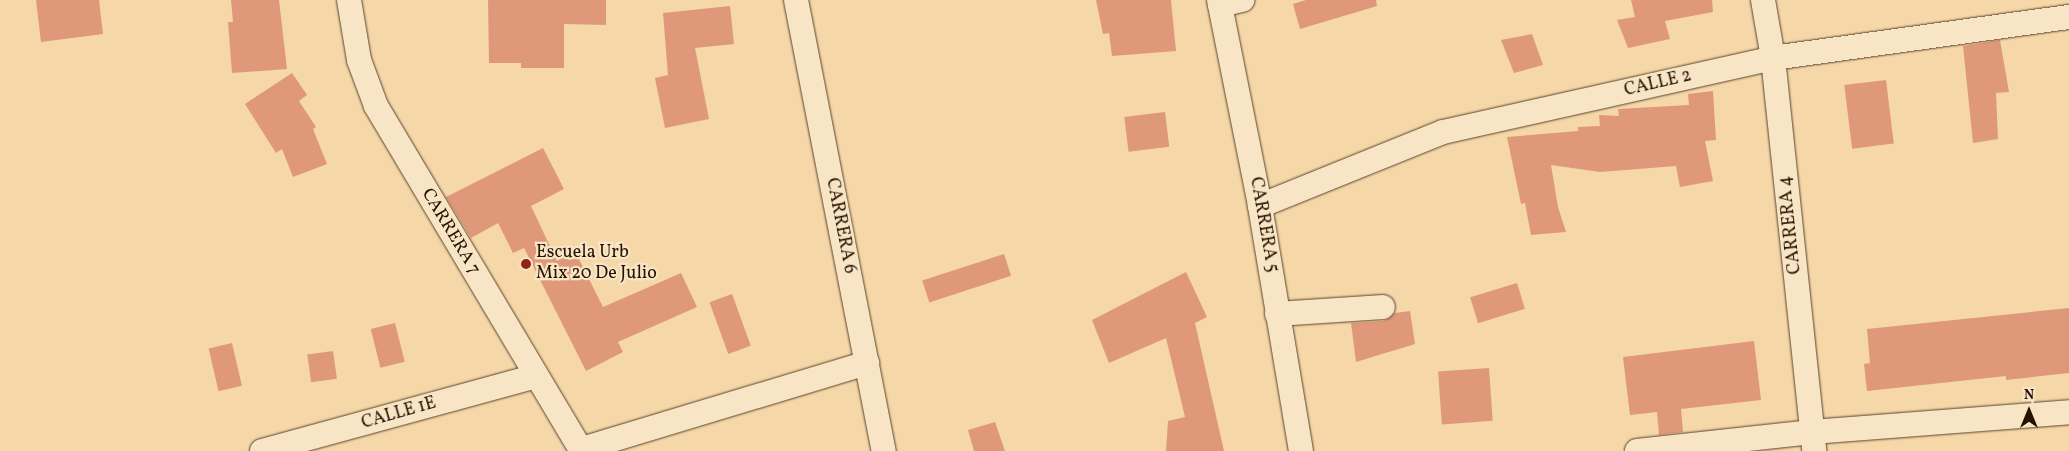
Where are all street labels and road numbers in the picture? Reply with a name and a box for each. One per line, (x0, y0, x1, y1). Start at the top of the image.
street label: CALLE 2 (1622, 66, 1694, 102)
street label: CARRERA 5 (1244, 175, 1282, 275)
street label: CARRERA 4 (1775, 175, 1807, 275)
street label: CARRERA 6 (820, 176, 860, 276)
street label: CARRERA 7 (416, 185, 484, 279)
street label: CALLE 1E (359, 393, 439, 435)

